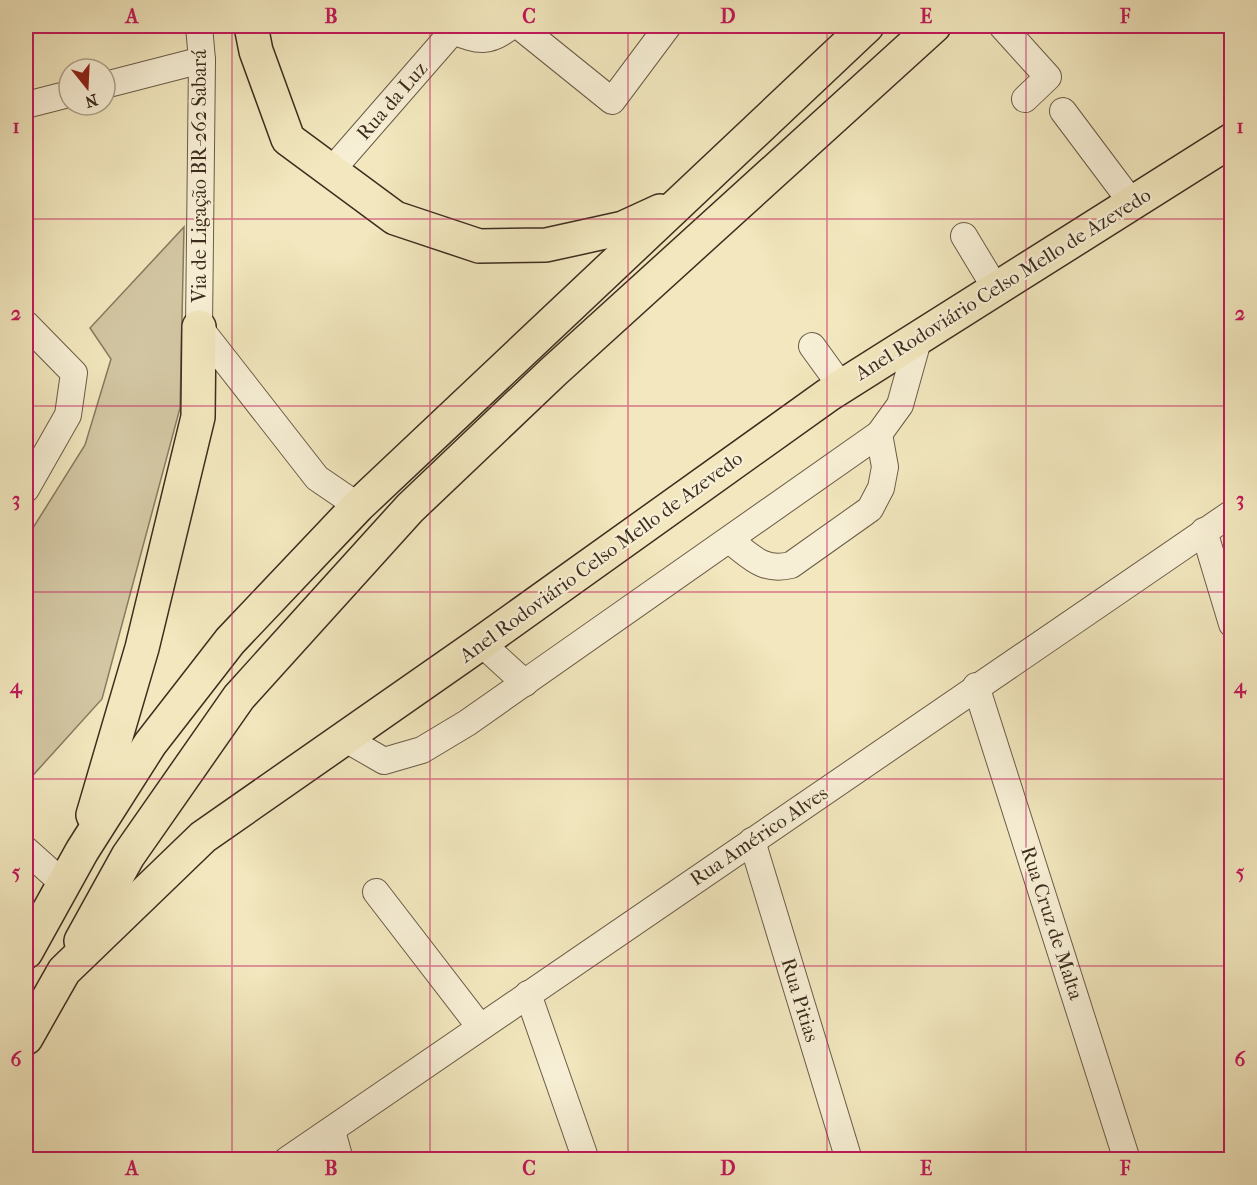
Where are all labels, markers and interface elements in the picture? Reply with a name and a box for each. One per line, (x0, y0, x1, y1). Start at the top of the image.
text: A (124, 5, 140, 28)
text: B (324, 5, 338, 28)
text: C (522, 5, 536, 28)
text: D (720, 5, 736, 28)
text: E (920, 5, 932, 28)
text: F (1119, 5, 1131, 28)
street label: Via de Ligação BR-262 Sabará (188, 49, 211, 304)
north arrow (57, 57, 117, 117)
street label: Rua da Luz (352, 57, 432, 145)
text: N (82, 90, 100, 112)
text: 1 (12, 115, 20, 138)
text: 1 (1236, 115, 1244, 138)
street label: Anel Rodoviário Celso Mello de Azevedo (850, 183, 1155, 385)
text: 2 (11, 302, 21, 325)
text: 2 (1235, 302, 1245, 325)
street label: Anel Rodoviário Celso Mello de Azevedo (454, 447, 747, 668)
text: 3 (12, 488, 20, 511)
text: 3 (1236, 488, 1244, 511)
text: 4 (9, 675, 23, 699)
text: 4 (1233, 675, 1247, 699)
street label: Rua Américo Alves (686, 781, 832, 891)
street label: Rua Cruz de Malta (1016, 843, 1088, 1003)
text: 5 (12, 861, 21, 884)
text: 5 (1236, 861, 1245, 884)
street label: Rua Pitias (776, 955, 824, 1045)
text: 6 (11, 1048, 23, 1071)
text: 6 (1235, 1048, 1247, 1071)
text: A (124, 1157, 140, 1180)
text: B (324, 1157, 338, 1180)
text: C (522, 1157, 536, 1180)
text: D (720, 1157, 736, 1180)
text: E (920, 1157, 932, 1180)
text: F (1119, 1157, 1131, 1180)

